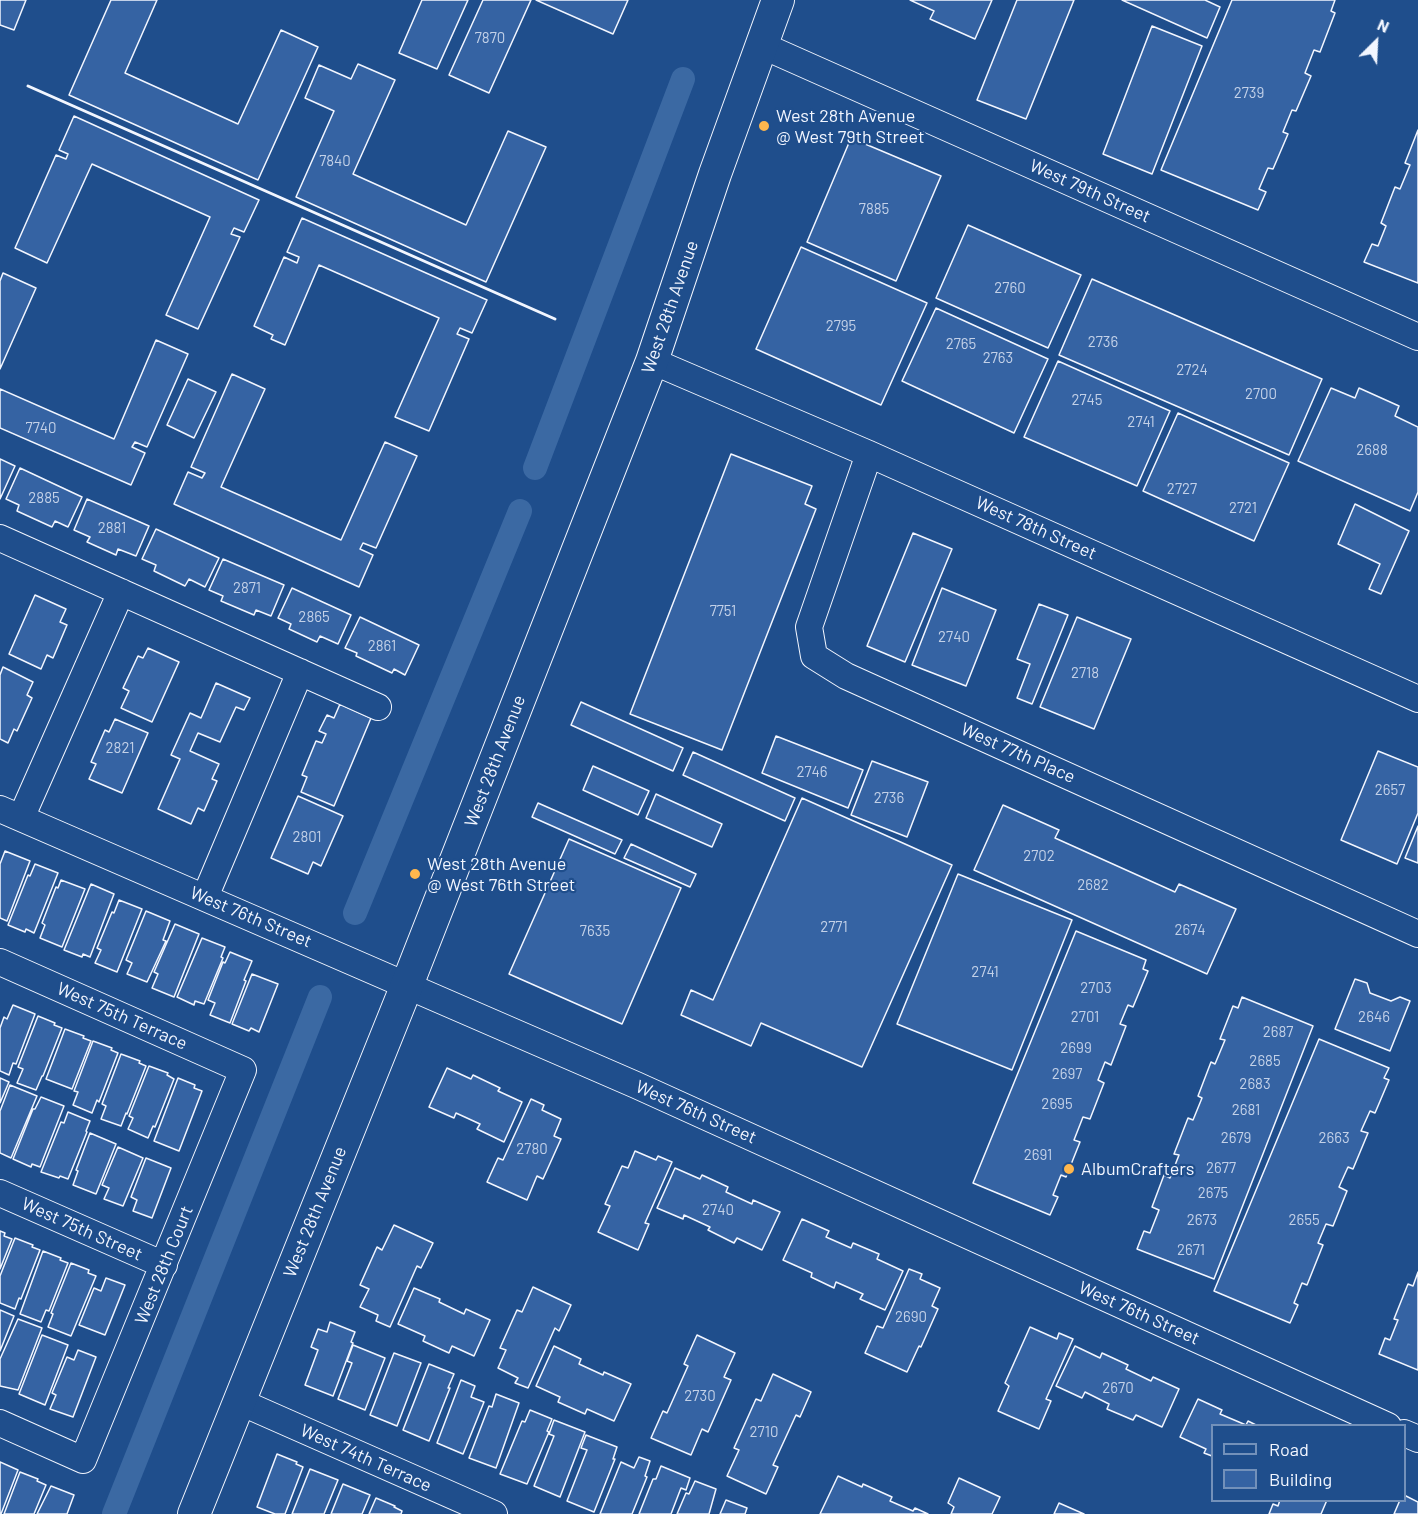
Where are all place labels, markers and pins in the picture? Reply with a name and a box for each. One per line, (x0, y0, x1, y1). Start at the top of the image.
place label: West 28th Avenue @ West 79th Street (776, 105, 925, 148)
marker: West 28th Avenue @ West 79th Street (757, 119, 771, 133)
place label: West 28th Avenue @ West 76th Street (427, 853, 575, 896)
marker: West 28th Avenue @ West 76th Street (408, 867, 422, 881)
place label: AlbumCrafters (1081, 1158, 1194, 1180)
marker: AlbumCrafters (1062, 1162, 1076, 1176)

